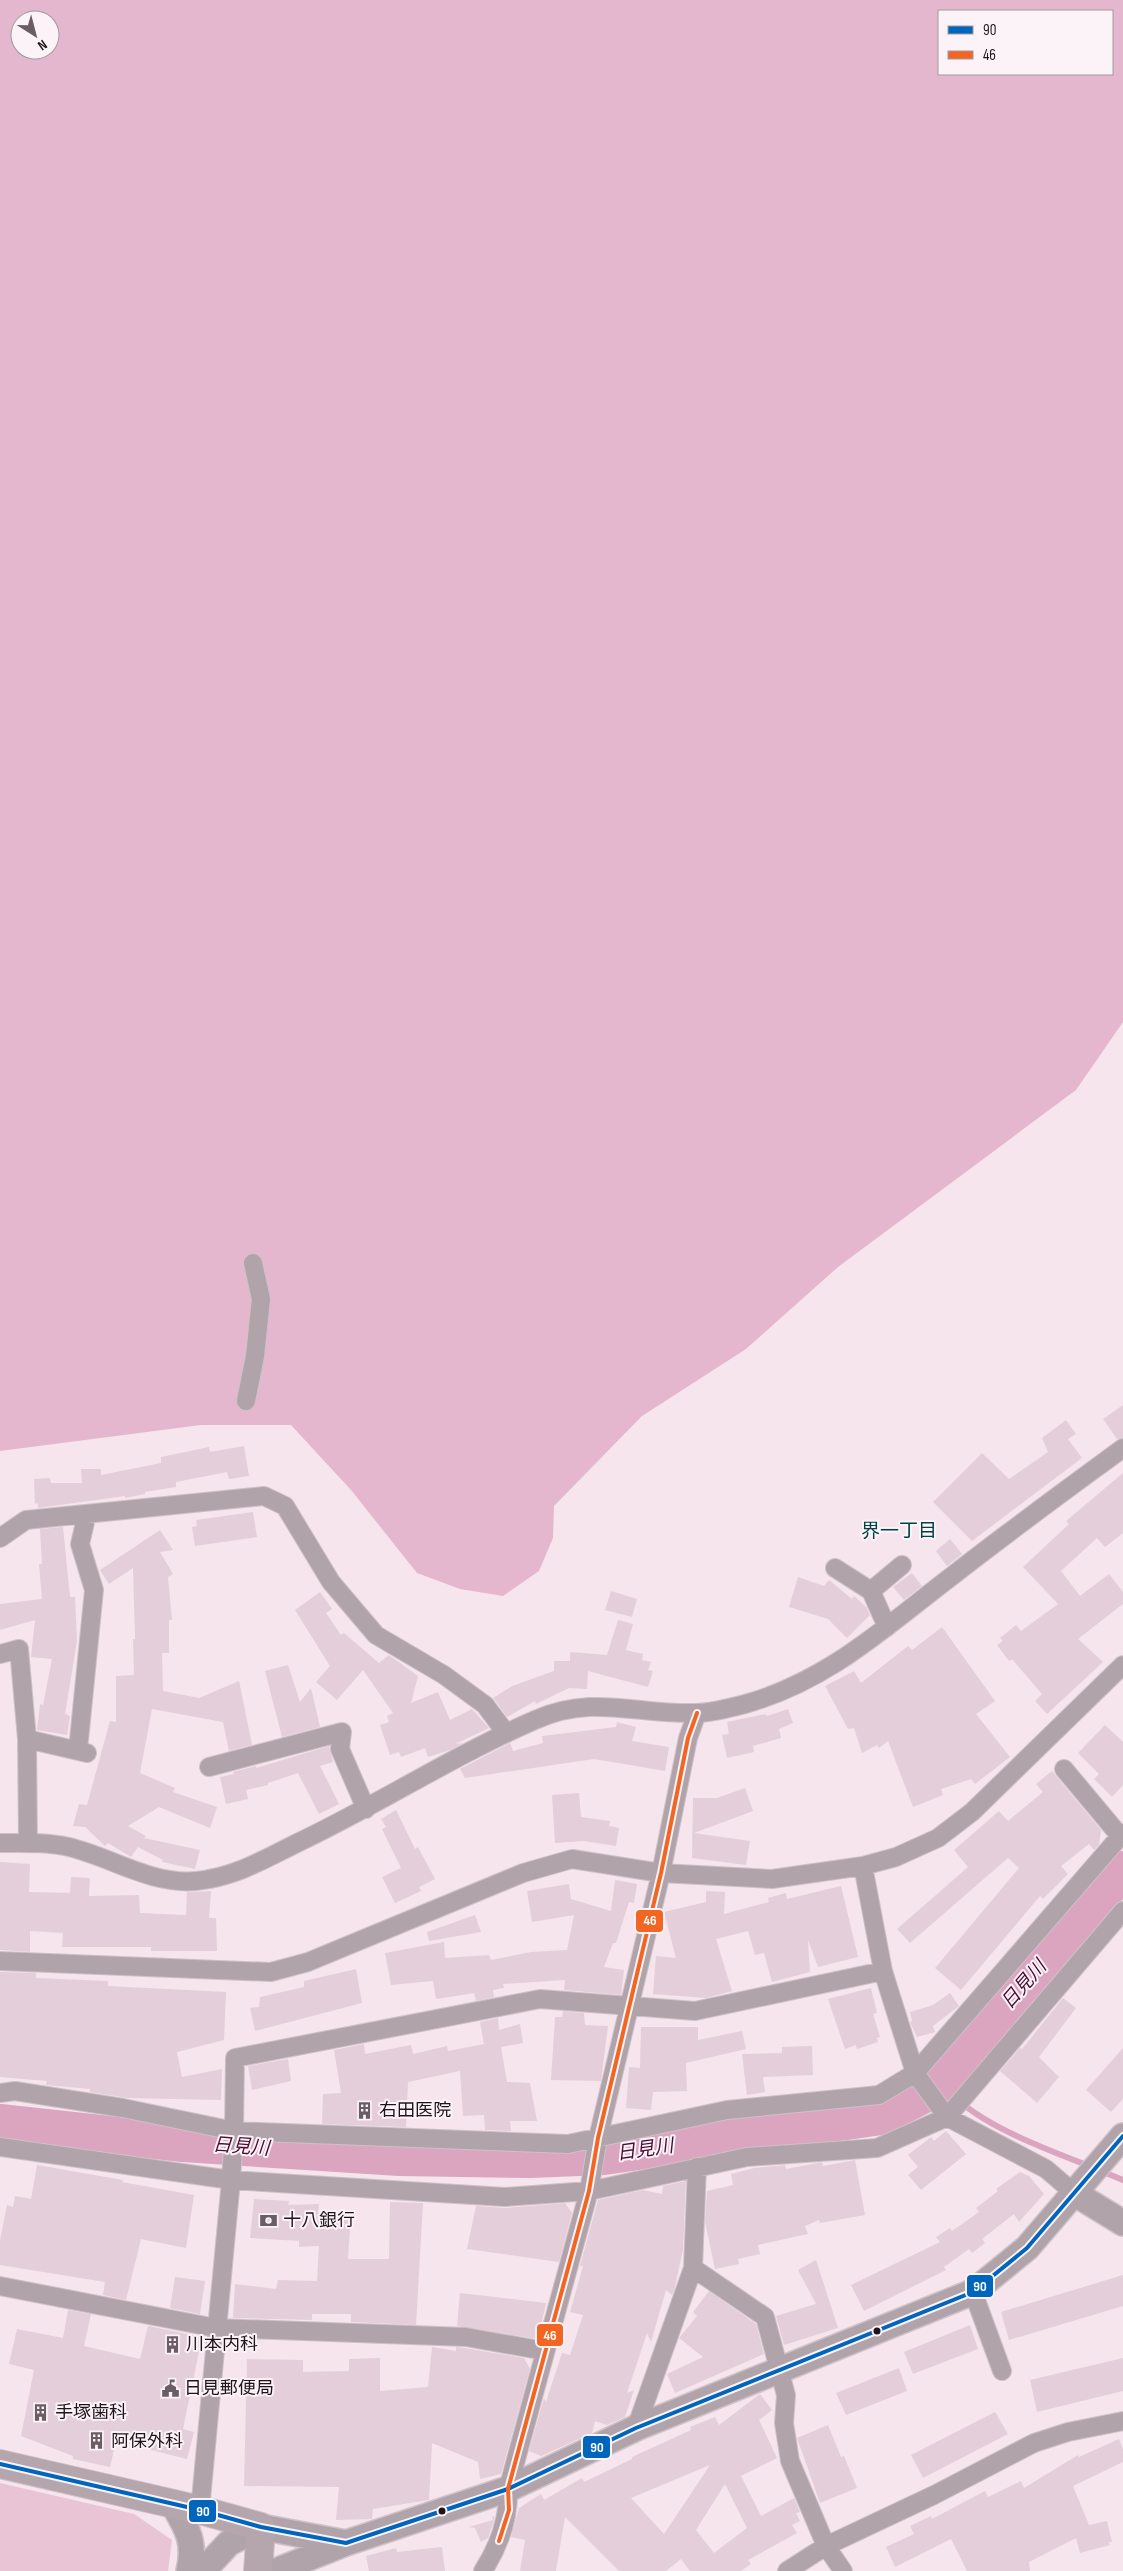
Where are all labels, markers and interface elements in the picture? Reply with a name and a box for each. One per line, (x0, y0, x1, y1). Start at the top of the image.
north arrow (10, 10, 60, 60)
legend (938, 10, 1113, 75)
text: 90 (983, 21, 996, 40)
text: N (34, 36, 50, 54)
text: 46 (983, 46, 996, 65)
district label: 界一丁目 (861, 1520, 937, 1543)
line badge: 46 (635, 1909, 664, 1933)
text: 46 (643, 1912, 657, 1929)
water label: 日見川 (997, 1954, 1053, 2014)
building icon: 右田医院 (355, 2100, 375, 2120)
place label: 右田医院 (379, 2100, 451, 2121)
water label: 日見川 (212, 2134, 272, 2161)
water label: 日見川 (615, 2134, 677, 2165)
bank icon: 十八銀行 (259, 2210, 279, 2230)
place label: 十八銀行 (283, 2210, 355, 2231)
line badge: 90 (966, 2274, 994, 2298)
text: 90 (973, 2278, 987, 2295)
line badge: 46 (536, 2323, 564, 2347)
unlabelled marker (872, 2326, 882, 2336)
text: 46 (543, 2327, 557, 2344)
building icon: 川本内科 (162, 2334, 182, 2354)
place label: 川本内科 (186, 2334, 258, 2355)
public building icon: 日見郵便局 (160, 2378, 180, 2398)
place label: 日見郵便局 (184, 2378, 274, 2399)
building icon: 手塚歯科 (31, 2402, 51, 2422)
place label: 手塚歯科 (55, 2402, 127, 2423)
building icon: 阿保外科 (87, 2431, 107, 2451)
place label: 阿保外科 (111, 2431, 183, 2452)
line badge: 90 (582, 2435, 611, 2459)
text: 90 (590, 2439, 604, 2456)
line badge: 90 (188, 2499, 217, 2523)
text: 90 (196, 2503, 210, 2520)
unlabelled marker (437, 2506, 447, 2516)

